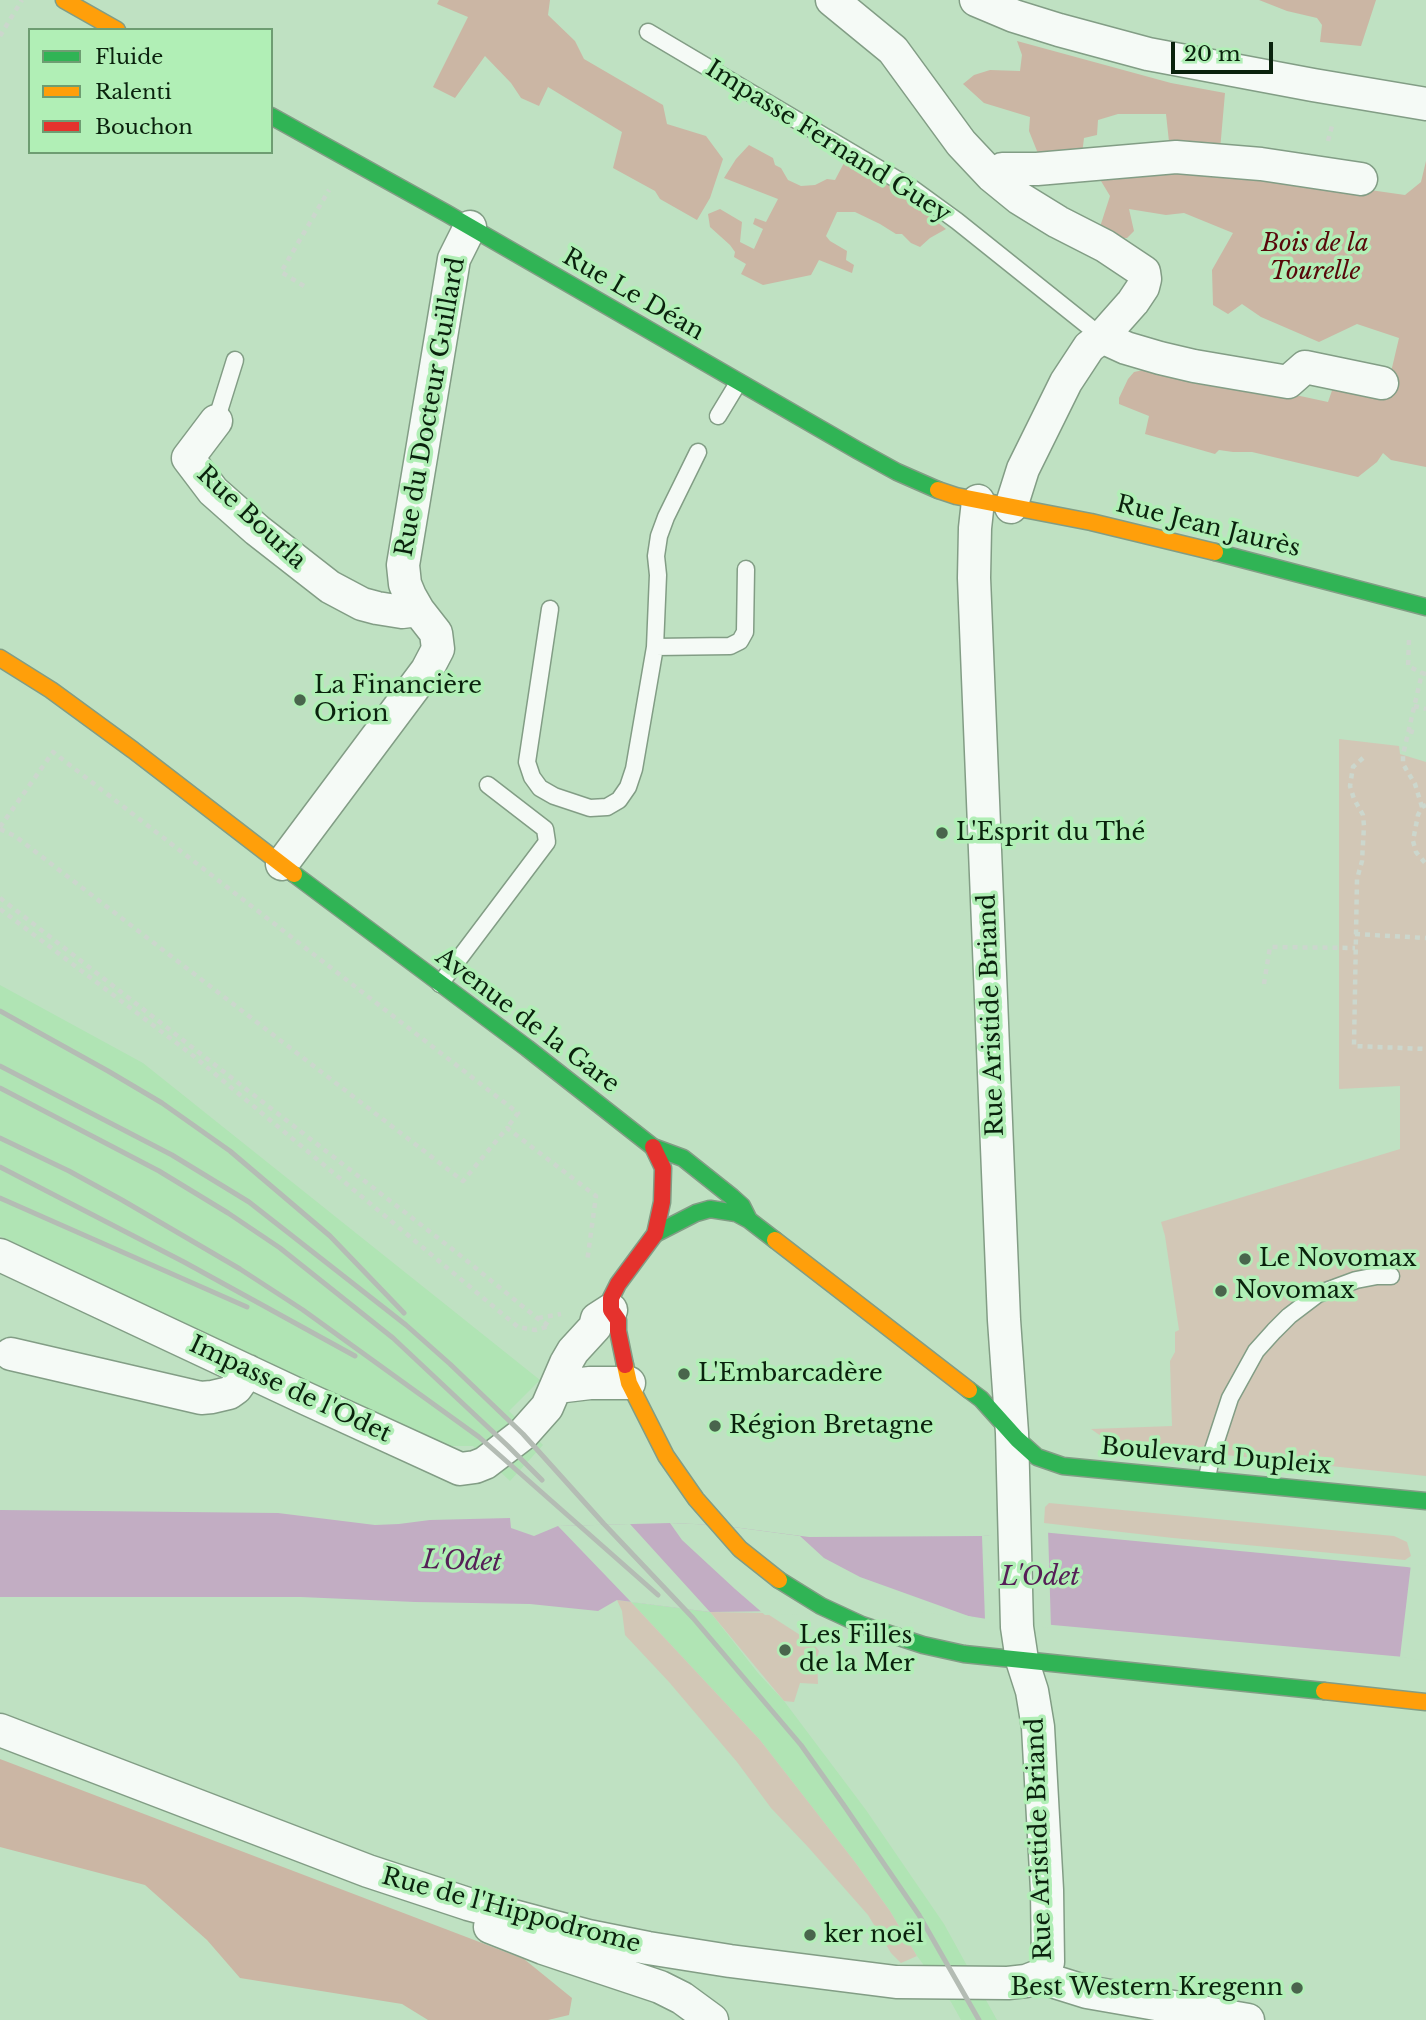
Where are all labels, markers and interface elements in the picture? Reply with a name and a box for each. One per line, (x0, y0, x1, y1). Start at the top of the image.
legend (28, 28, 273, 154)
scale bar (1174, 28, 1276, 72)
text: 20 m (1184, 41, 1241, 67)
text: Fluide (95, 44, 163, 70)
street label: Impasse Fernand Guey (700, 55, 956, 229)
text: Ralenti (95, 79, 172, 105)
text: Bouchon (95, 114, 193, 140)
park label: Bois de la Tourelle (1261, 230, 1369, 286)
street label: Rue Le Déan (557, 243, 709, 347)
street label: Rue du Docteur Guillard (390, 255, 472, 559)
street label: Rue Bourla (191, 460, 311, 576)
street label: Rue Jean Jaurès (1113, 490, 1303, 564)
place label: La Financière Orion (314, 672, 482, 728)
marker: La Financière Orion (292, 692, 308, 708)
place label: L'Esprit du Thé (956, 819, 1145, 847)
marker: L'Esprit du Thé (934, 825, 950, 841)
street label: Rue Aristide Briand (973, 893, 1011, 1137)
street label: Avenue de la Gare (430, 943, 624, 1099)
place label: Le Novomax (1259, 1245, 1417, 1273)
marker: Le Novomax (1237, 1251, 1253, 1267)
place label: Novomax (1235, 1277, 1355, 1305)
marker: Novomax (1213, 1283, 1229, 1299)
street label: Impasse de l'Odet (185, 1331, 395, 1449)
place label: L'Embarcadère (698, 1360, 883, 1388)
marker: L'Embarcadère (676, 1366, 692, 1382)
place label: Région Bretagne (729, 1412, 934, 1440)
marker: Région Bretagne (707, 1418, 723, 1434)
street label: Boulevard Dupleix (1100, 1433, 1332, 1481)
water label: L'Odet (422, 1545, 502, 1579)
water label: L'Odet (1000, 1562, 1080, 1594)
place label: Les Filles de la Mer (799, 1622, 915, 1678)
marker: Les Filles de la Mer (777, 1642, 793, 1658)
street label: Rue Aristide Briand (1021, 1717, 1059, 1961)
street label: Rue de l'Hippodrome (378, 1863, 644, 1959)
place label: ker noël (824, 1921, 924, 1949)
marker: ker noël (802, 1927, 818, 1943)
place label: Best Western Kregenn (1011, 1974, 1283, 2002)
marker: Best Western Kregenn (1289, 1980, 1305, 1996)

